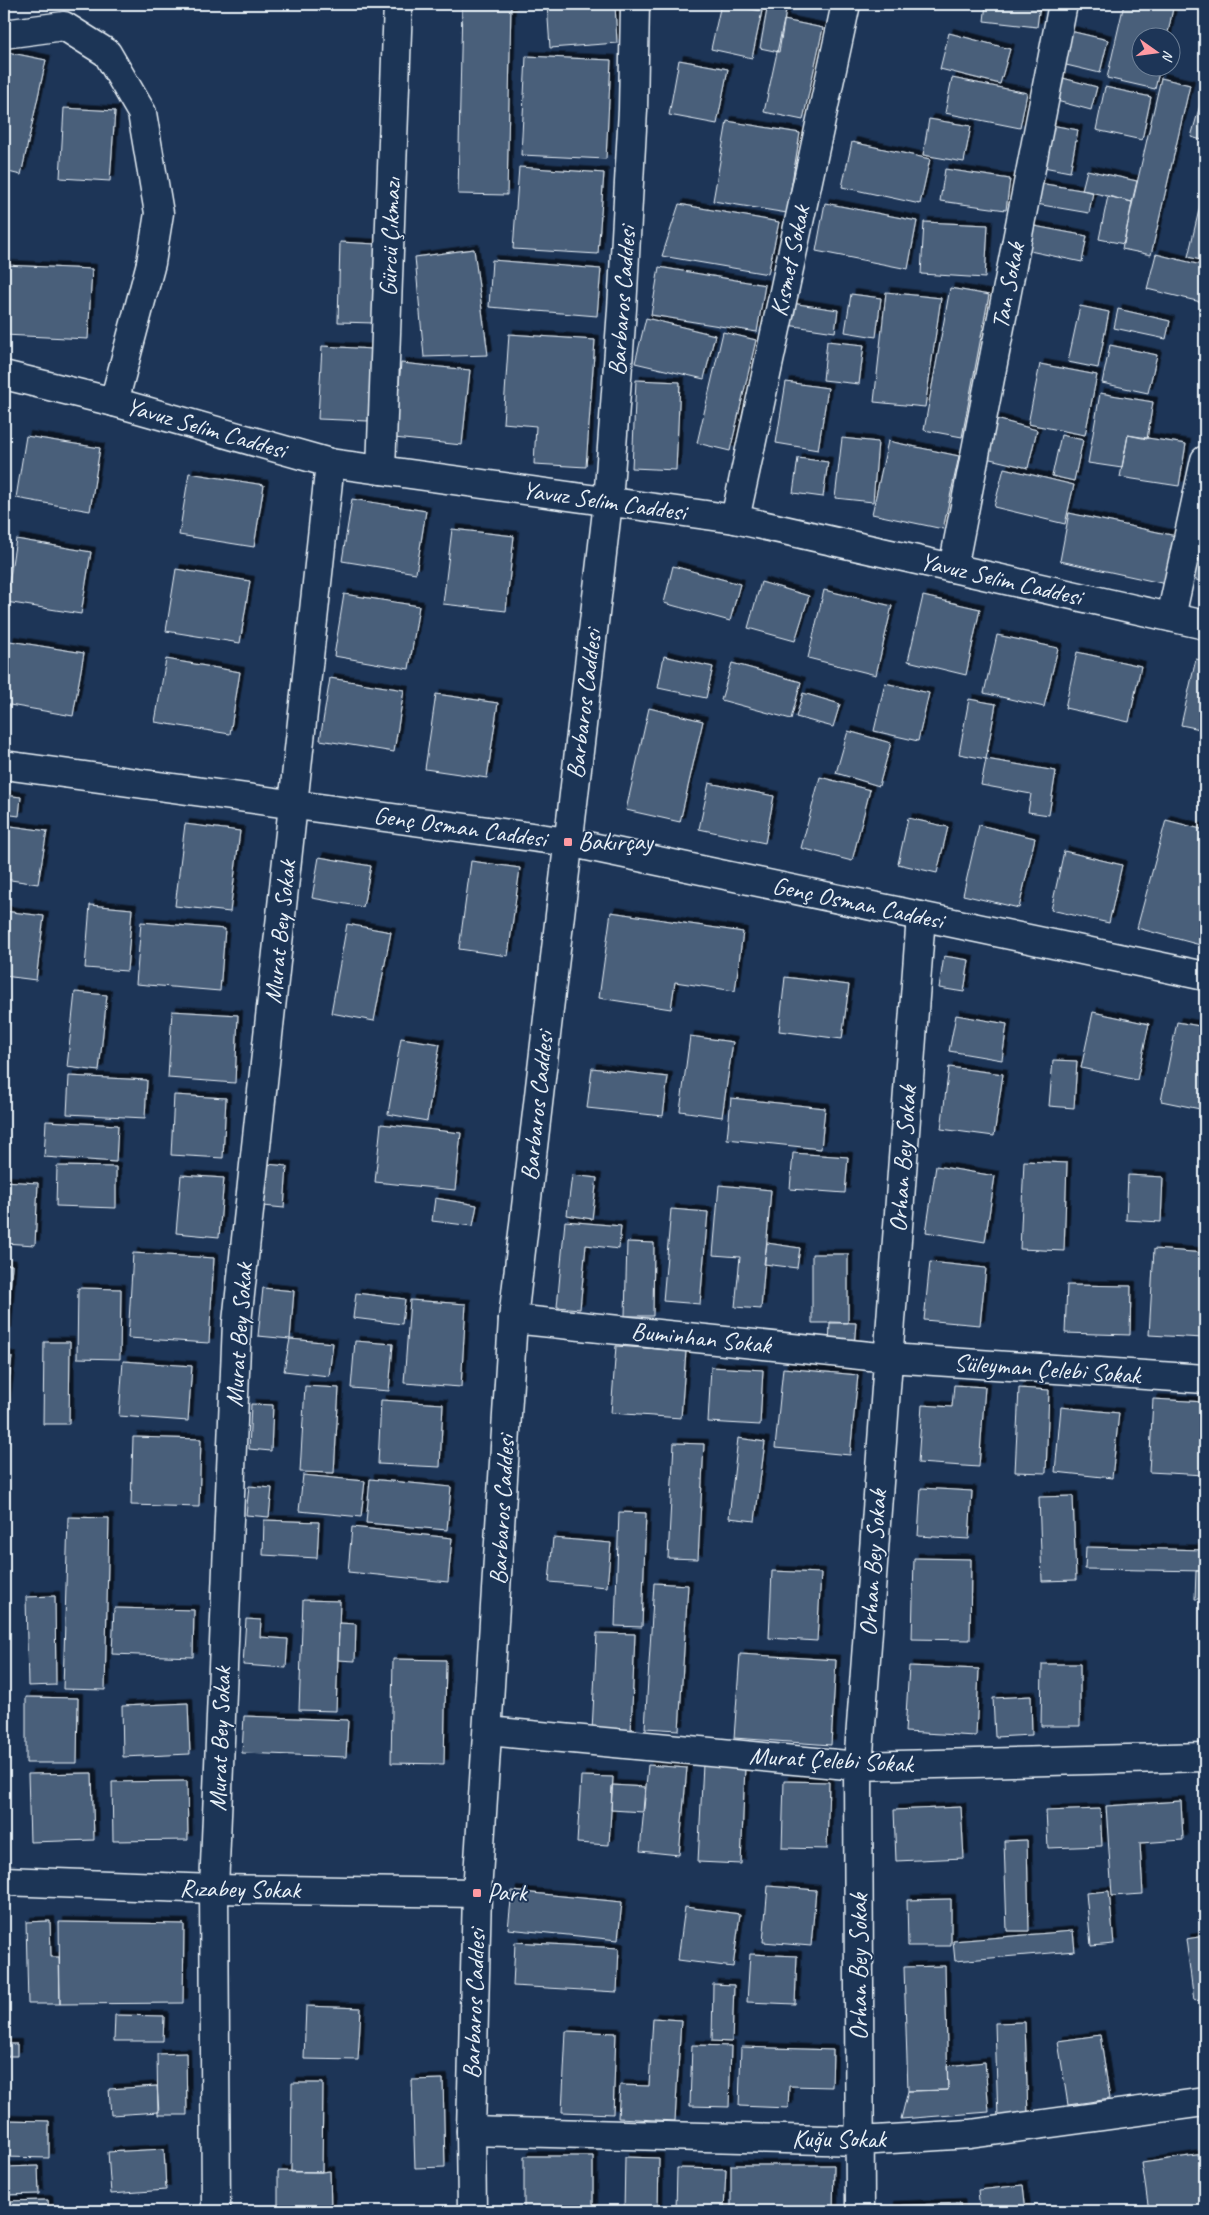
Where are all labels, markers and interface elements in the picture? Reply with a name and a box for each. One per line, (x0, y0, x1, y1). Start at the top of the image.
north arrow (1132, 28, 1182, 78)
text: N (1158, 49, 1177, 64)
street label: Gürcü Çıkmazı (372, 176, 408, 297)
street label: Kısmet Sokak (763, 201, 818, 320)
street label: Barbaros Caddesi (601, 222, 643, 377)
street label: Tan Sokak (984, 238, 1032, 332)
street label: Yavuz Selim Caddesi (122, 390, 293, 467)
street label: Yavuz Selim Caddesi (520, 474, 691, 529)
street label: Yavuz Selim Caddesi (917, 545, 1088, 614)
street label: Barbaros Caddesi (559, 624, 609, 780)
street label: Genç Osman Caddesi (372, 799, 552, 855)
place label: Bakırçay (578, 826, 655, 858)
marker: Bakırçay (562, 836, 574, 848)
street label: Murat Bey Sokak (257, 857, 304, 1005)
street label: Genç Osman Caddesi (770, 869, 950, 937)
street label: Barbaros Caddesi (513, 1026, 561, 1182)
street label: Orhan Bey Sokak (882, 1083, 924, 1233)
street label: Murat Bey Sokak (218, 1260, 260, 1408)
street label: Buminhan Sokak (630, 1315, 774, 1361)
street label: Süleyman Çelebi Sokak (953, 1347, 1143, 1392)
street label: Barbaros Caddesi (482, 1431, 522, 1586)
street label: Orhan Bey Sokak (852, 1487, 894, 1637)
street label: Murat Bey Sokak (201, 1664, 239, 1812)
street label: Murat Çelebi Sokak (748, 1740, 915, 1780)
street label: Rızabey Sokak (179, 1872, 302, 1906)
place label: Park (487, 1877, 529, 1909)
marker: Park (471, 1887, 483, 1899)
street label: Orhan Bey Sokak (843, 1892, 875, 2040)
street label: Barbaros Caddesi (455, 1925, 493, 2079)
street label: Kuğu Sokak (792, 2123, 888, 2155)

